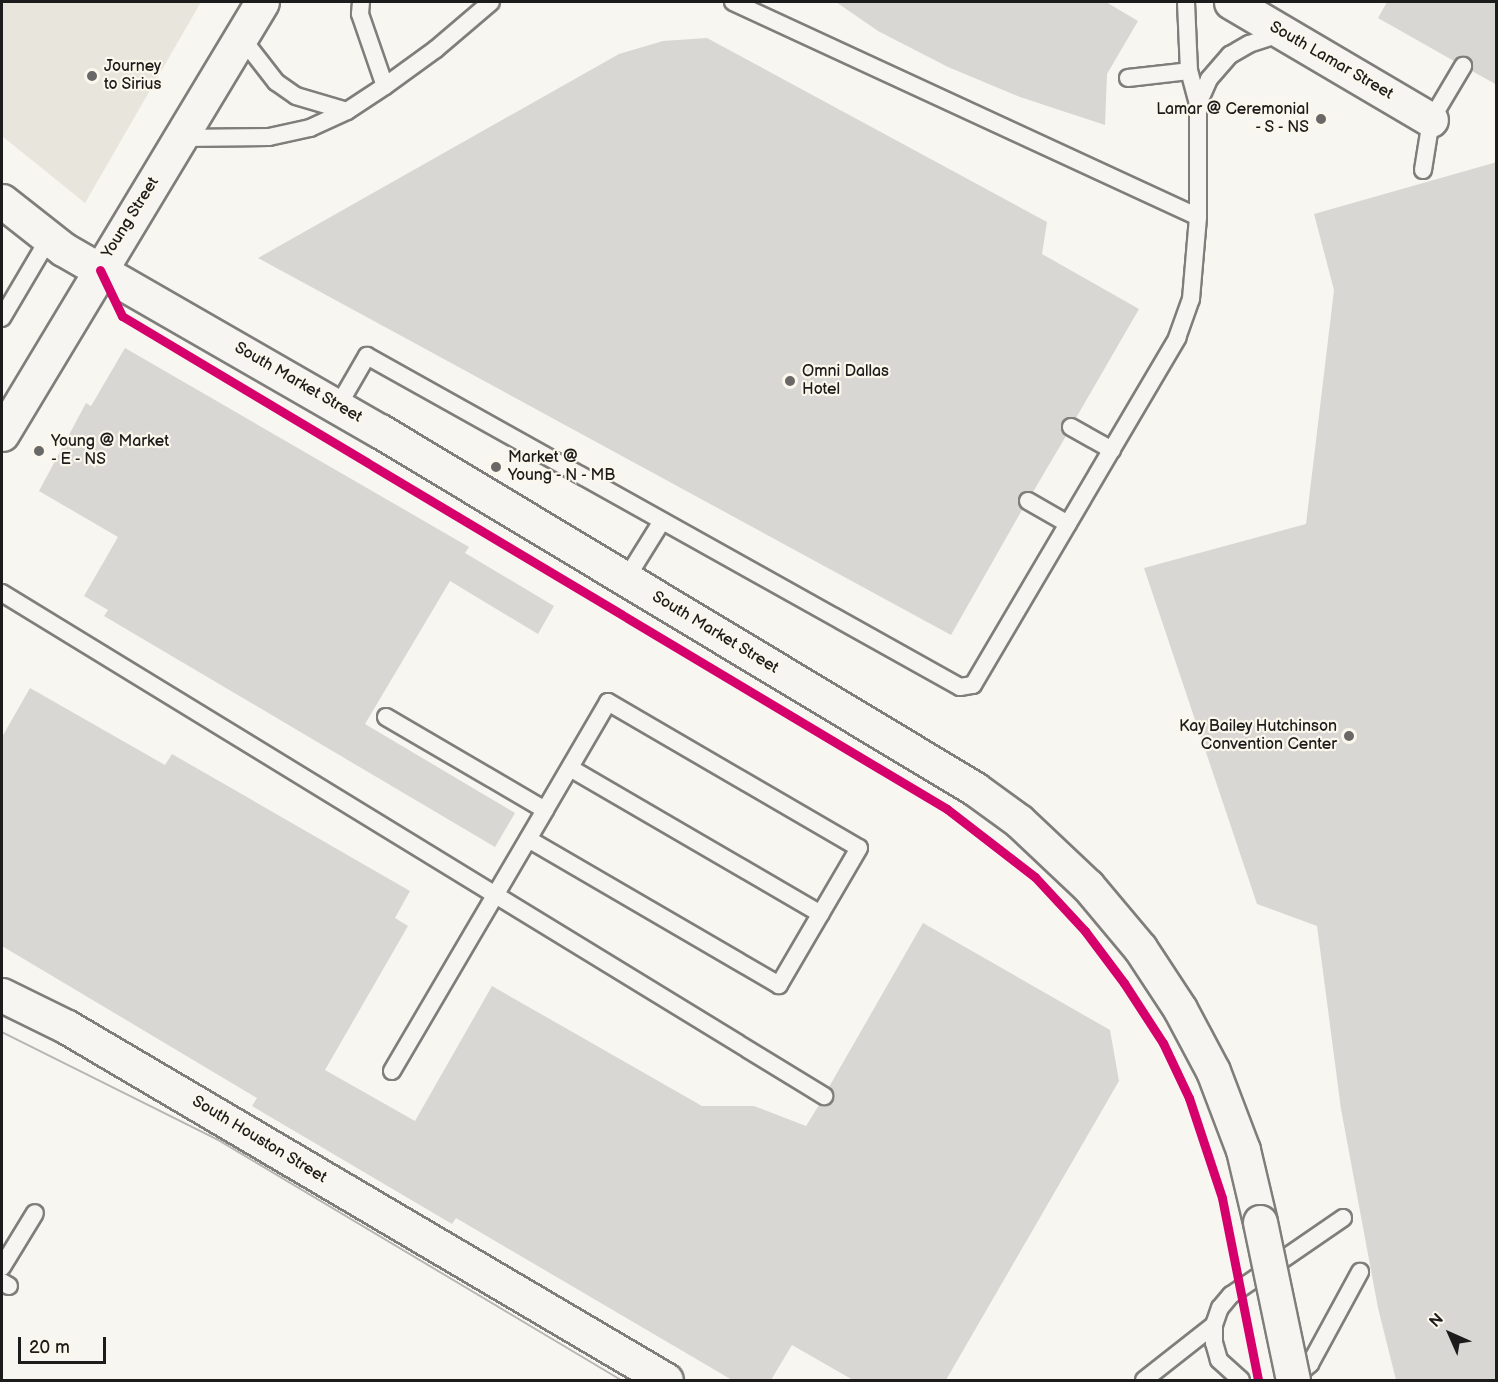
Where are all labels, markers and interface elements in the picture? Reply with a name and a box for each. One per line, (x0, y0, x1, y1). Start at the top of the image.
street label: South Lamar Street (1266, 18, 1396, 104)
place label: Journey to Sirius (104, 57, 162, 95)
marker: Journey to Sirius (85, 69, 99, 83)
place label: Lamar @ Ceremonial - S - NS (1156, 100, 1309, 138)
marker: Lamar @ Ceremonial - S - NS (1314, 112, 1328, 126)
street label: Young Street (98, 174, 164, 262)
street label: South Market Street (231, 339, 365, 427)
place label: Omni Dallas Hotel (802, 362, 889, 400)
marker: Omni Dallas Hotel (783, 374, 797, 388)
place label: Young @ Market - E - NS (51, 432, 169, 470)
marker: Young @ Market - E - NS (32, 444, 46, 458)
place label: Market @ Young - N - MB (508, 448, 618, 486)
marker: Market @ Young - N - MB (489, 460, 503, 474)
street label: South Market Street (648, 588, 782, 678)
place label: Kay Bailey Hutchinson Convention Center (1177, 717, 1337, 755)
marker: Kay Bailey Hutchinson Convention Center (1342, 729, 1356, 743)
street label: South Houston Street (188, 1092, 330, 1188)
north arrow (1420, 1304, 1480, 1364)
text: N (1426, 1310, 1448, 1332)
scale bar (21, 1325, 110, 1363)
text: 20 m (29, 1337, 70, 1358)

